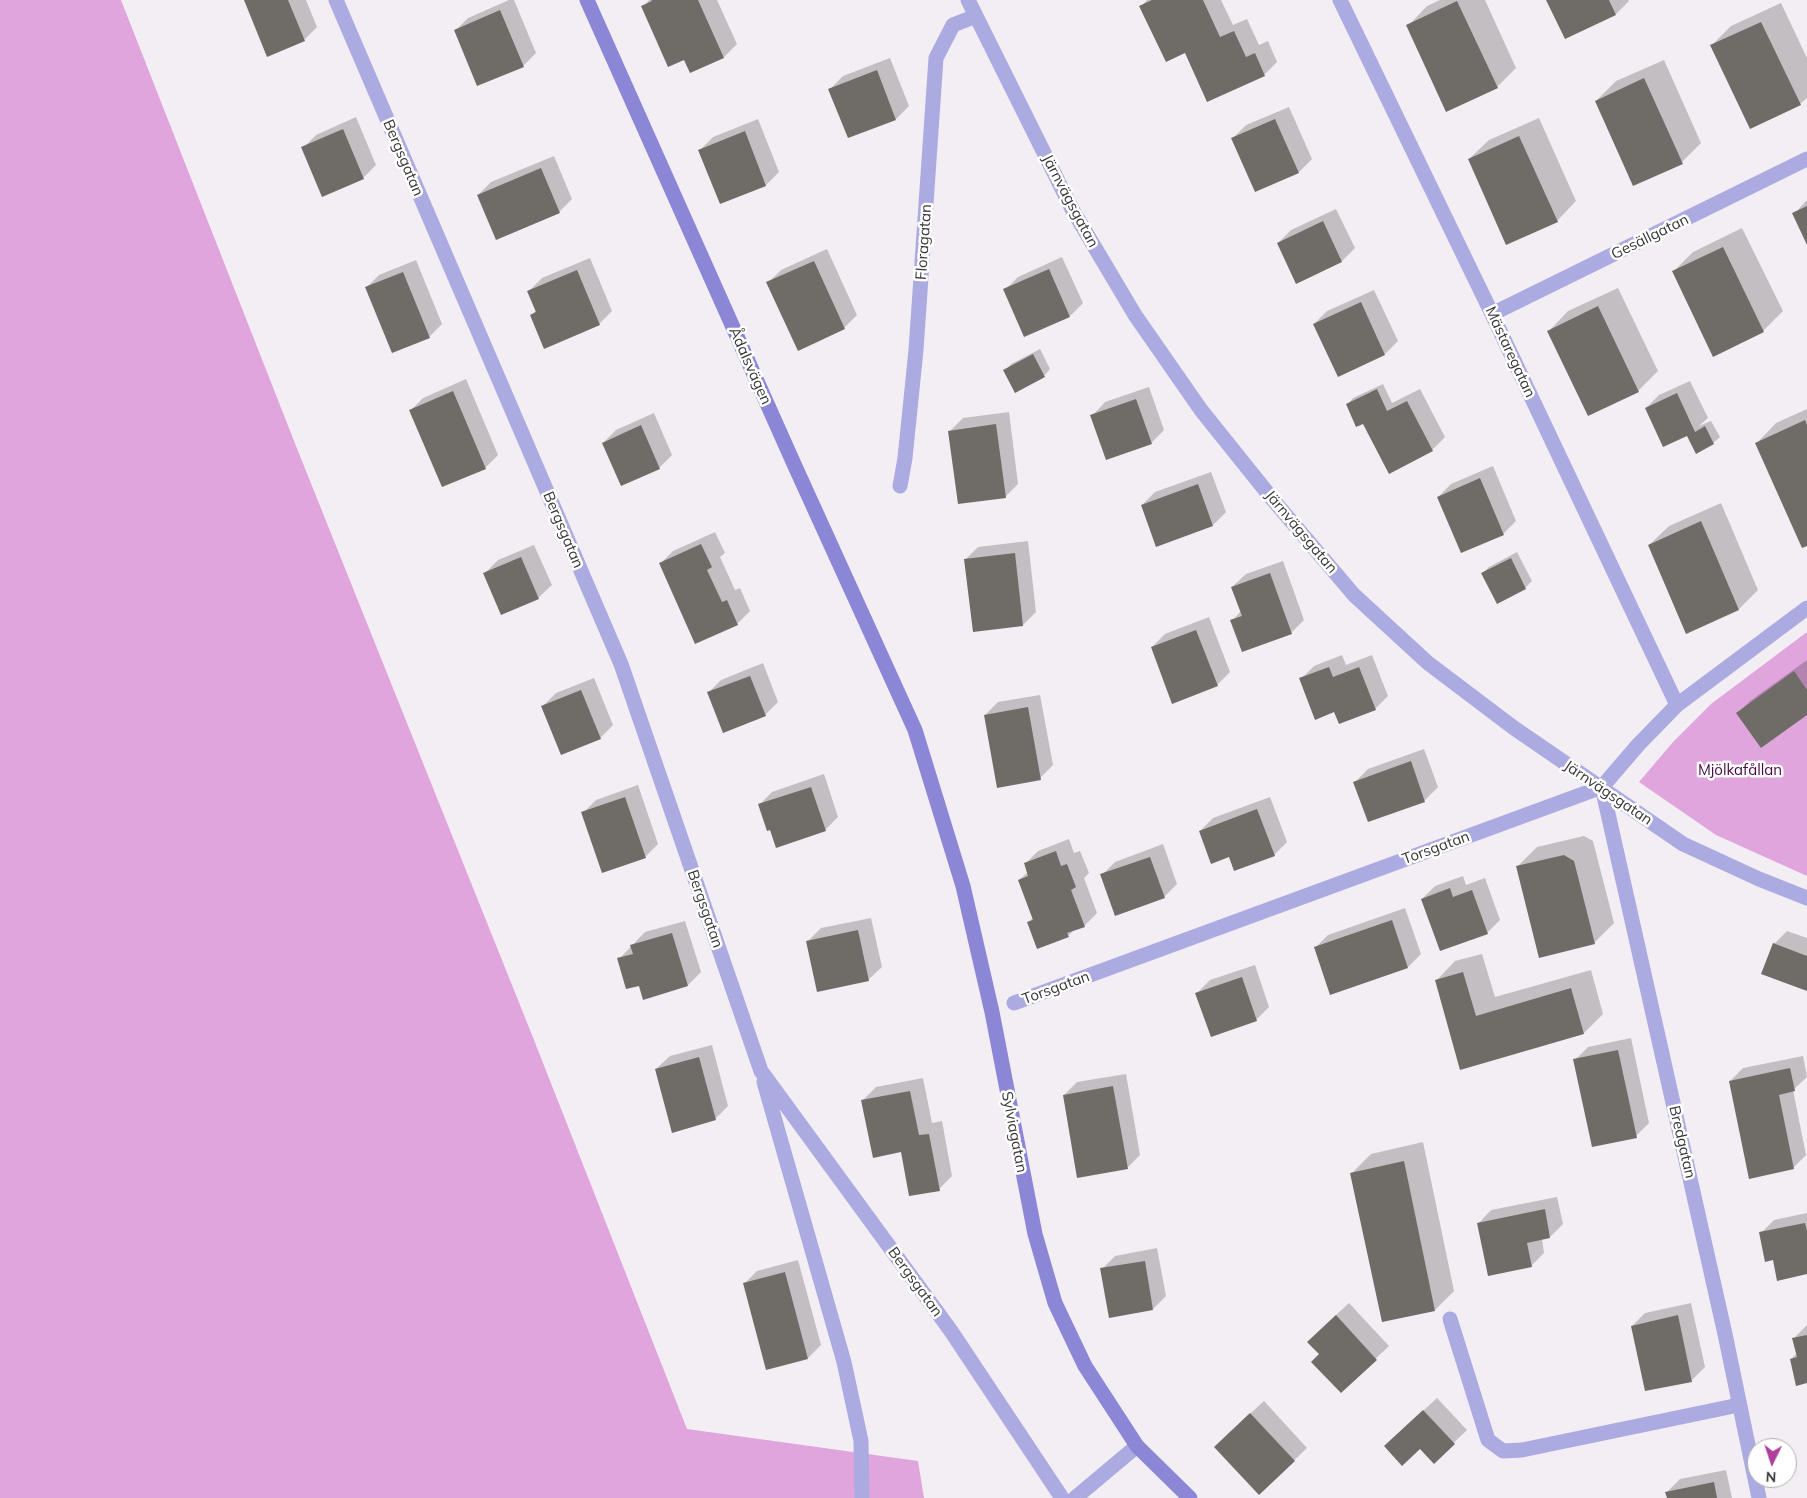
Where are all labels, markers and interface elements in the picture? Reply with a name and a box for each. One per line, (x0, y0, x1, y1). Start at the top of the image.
street label: Bergsgatan (379, 117, 427, 199)
street label: Järnvägsgatan (1038, 151, 1102, 251)
street label: Floragatan (912, 203, 936, 281)
street label: Gesällgatan (1608, 211, 1692, 263)
street label: Mästaregatan (1481, 304, 1539, 400)
street label: Ådalsvägen (725, 325, 775, 407)
street label: Järnvägsgatan (1261, 487, 1341, 577)
street label: Bergsgatan (539, 489, 587, 571)
street label: Järnvägsgatan (1560, 757, 1656, 829)
park label: Mjölkafållan (1698, 761, 1782, 779)
street label: Torsgatan (1400, 828, 1472, 868)
street label: Bergsgatan (683, 868, 727, 950)
street label: Torsgatan (1020, 968, 1092, 1008)
street label: Sylviagatan (997, 1090, 1031, 1174)
street label: Bredgatan (1665, 1104, 1699, 1180)
street label: Bergsgatan (884, 1244, 946, 1320)
north arrow (1747, 1438, 1797, 1488)
text: N (1765, 1468, 1777, 1486)

